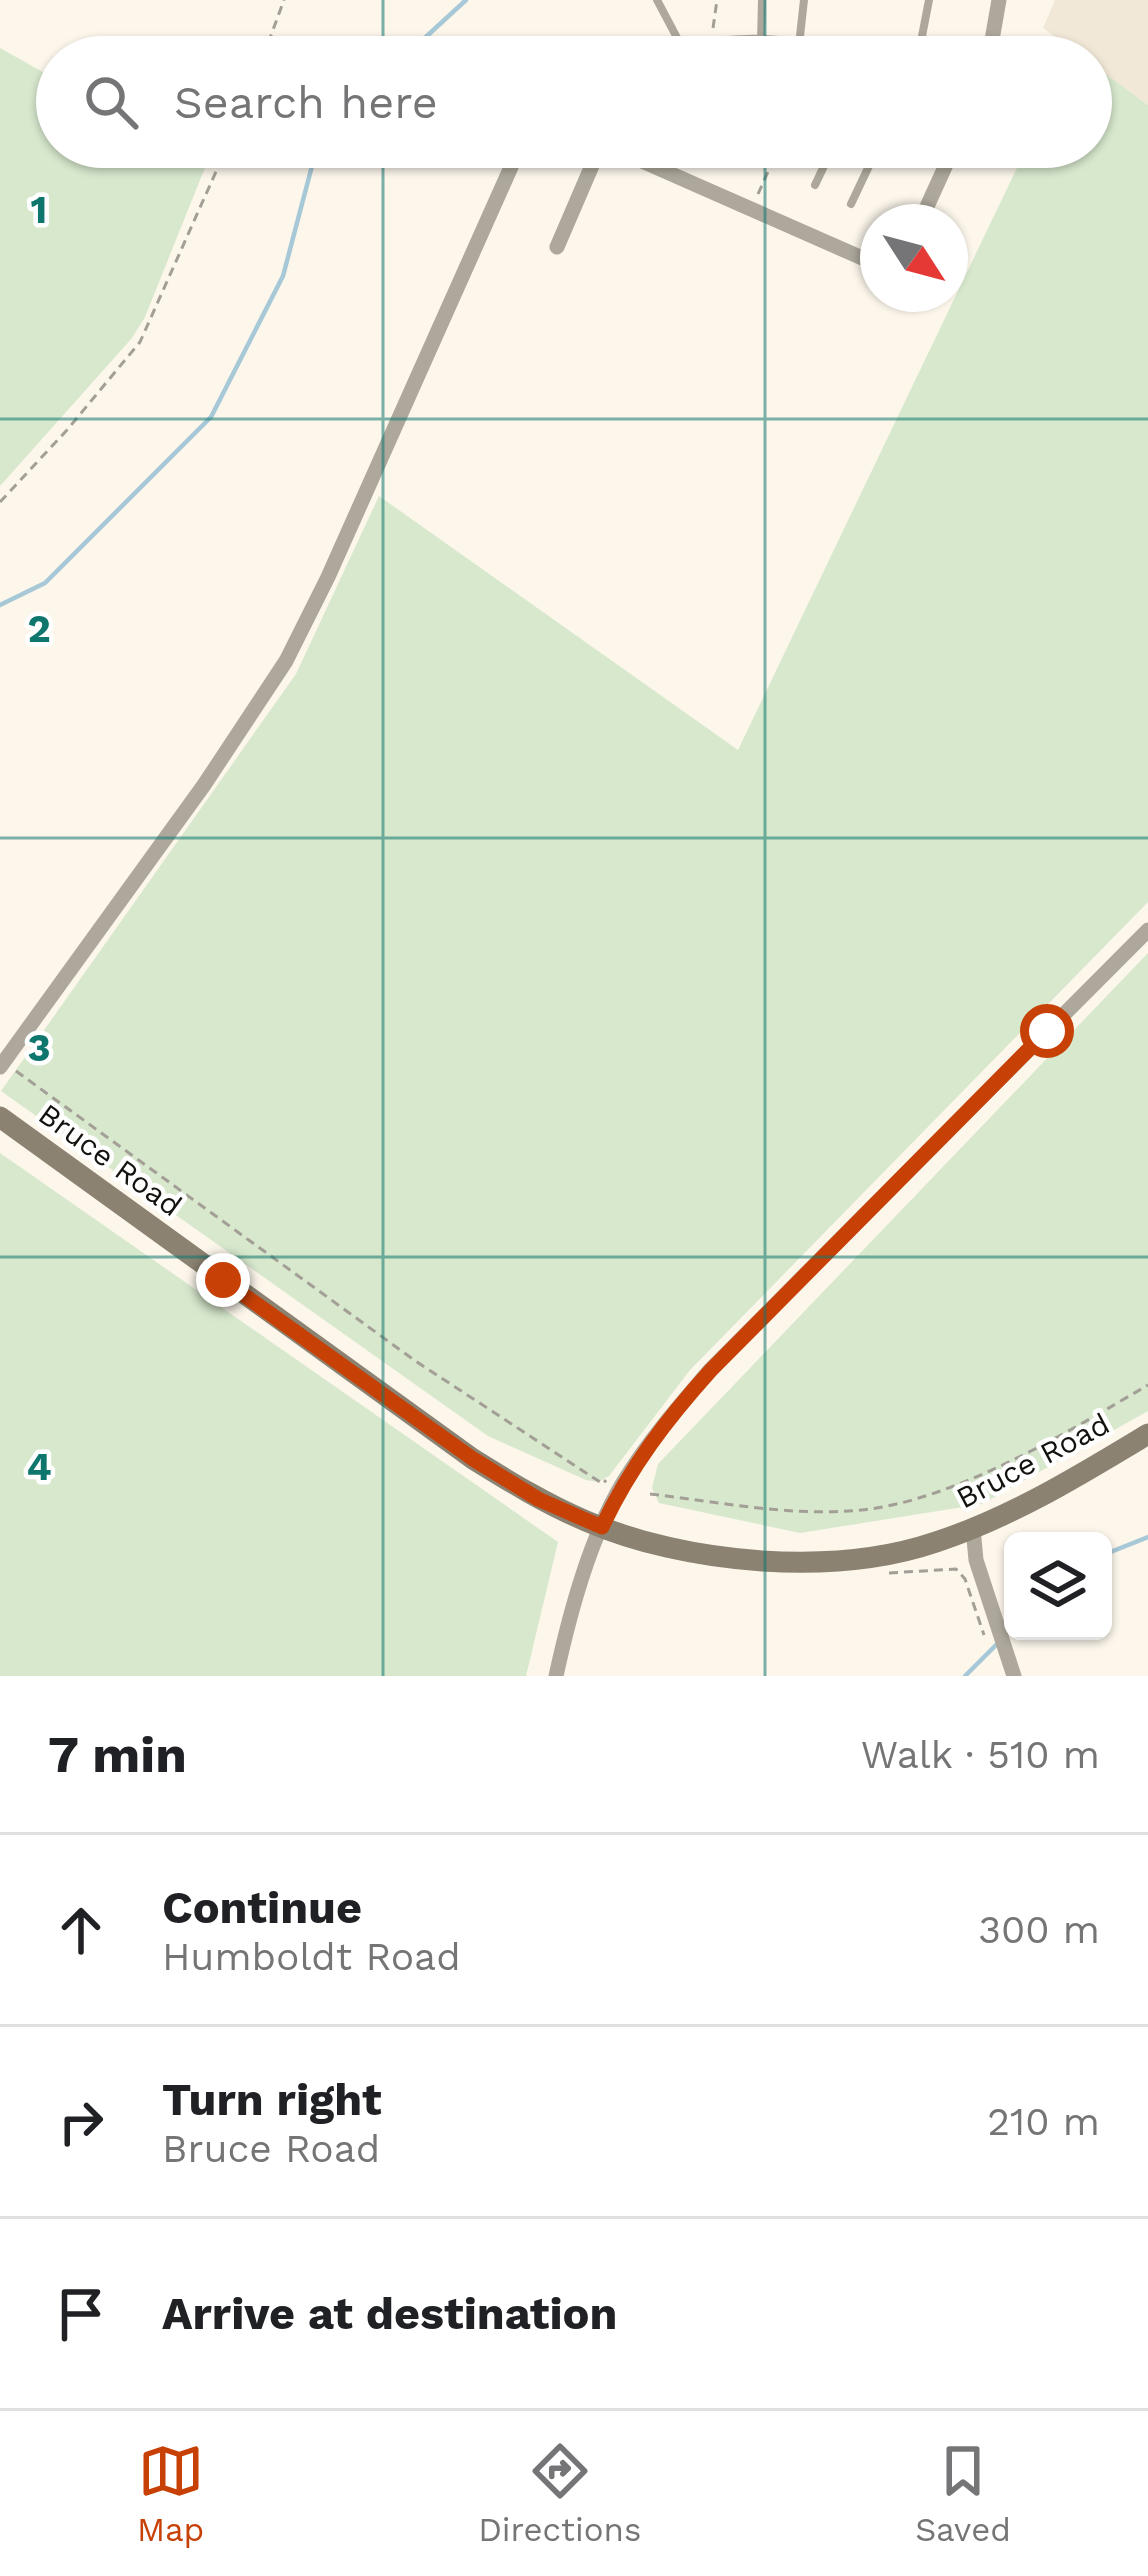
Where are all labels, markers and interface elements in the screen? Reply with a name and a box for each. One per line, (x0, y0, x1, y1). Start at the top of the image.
search box (36, 36, 1112, 168)
icon: search (78, 69, 144, 135)
text: Search here (174, 76, 438, 129)
text: 1 (31, 187, 47, 232)
north arrow (860, 204, 968, 312)
text: 2 (27, 606, 51, 651)
route start (1020, 1004, 1074, 1058)
text: 3 (27, 1025, 51, 1070)
street label: Bruce Road (32, 1096, 189, 1223)
route end (196, 1253, 250, 1307)
street label: Bruce Road (950, 1406, 1115, 1515)
text: 4 (26, 1444, 52, 1489)
map controls (1004, 1532, 1112, 1640)
button: layers (1004, 1532, 1112, 1640)
text: 7 min (48, 1725, 187, 1784)
text: Walk · 510 m (861, 1732, 1100, 1777)
text: Continue (162, 1881, 362, 1934)
icon: ahead (48, 1897, 114, 1963)
text: 300 m (978, 1907, 1100, 1952)
text: Humboldt Road (162, 1934, 461, 1979)
text: Turn right (162, 2073, 382, 2126)
icon: right (48, 2089, 114, 2155)
text: 210 m (987, 2099, 1100, 2144)
text: Bruce Road (162, 2126, 380, 2171)
icon: arrive (48, 2281, 114, 2347)
text: Arrive at destination (162, 2287, 617, 2340)
tab: Map (137, 2438, 204, 2549)
tab: Directions (478, 2438, 641, 2549)
tab: Saved (915, 2438, 1011, 2549)

